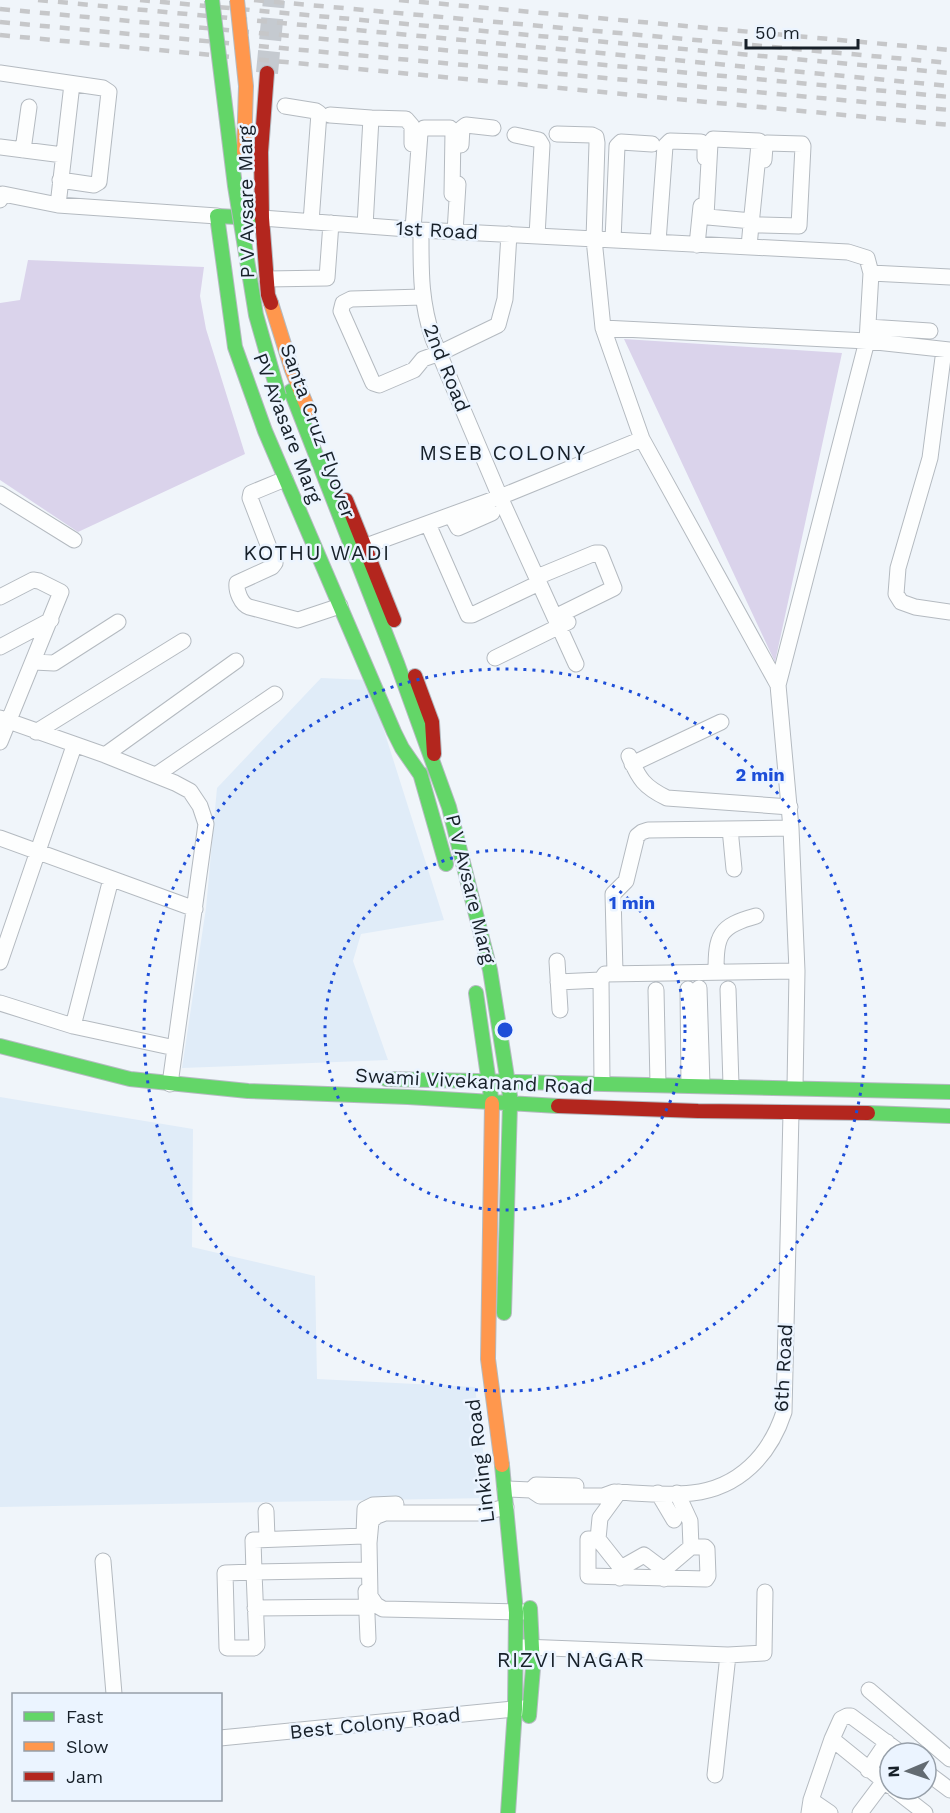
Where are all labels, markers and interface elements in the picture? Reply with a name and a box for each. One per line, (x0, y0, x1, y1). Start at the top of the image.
scale bar (746, 12, 858, 50)
text: 50 m (755, 22, 800, 43)
street label: P V Avsare Marg (233, 125, 259, 279)
street label: 1st Road (395, 216, 479, 244)
street label: 2nd Road (419, 321, 475, 415)
street label: Santa Cruz Flyover (275, 340, 361, 522)
street label: PV Avasare Marg (248, 349, 328, 507)
district label: MSEB COLONY (419, 440, 587, 465)
district label: KOTHU WADI (243, 540, 391, 565)
text: 2 min (735, 764, 785, 785)
street label: P V Avsare Marg (441, 812, 501, 967)
text: 1 min (609, 892, 655, 913)
centre of rings (495, 1020, 515, 1040)
street label: Swami Vivekanand Road (354, 1063, 594, 1099)
street label: 6th Road (769, 1323, 797, 1413)
street label: Linking Road (460, 1398, 500, 1524)
district label: RIZVI NAGAR (497, 1647, 645, 1672)
legend (12, 1693, 222, 1801)
street label: Best Colony Road (288, 1702, 462, 1744)
text: Fast (66, 1706, 104, 1727)
text: Slow (66, 1736, 109, 1757)
north arrow (878, 1741, 938, 1801)
text: N (884, 1765, 903, 1778)
text: Jam (66, 1766, 103, 1787)

